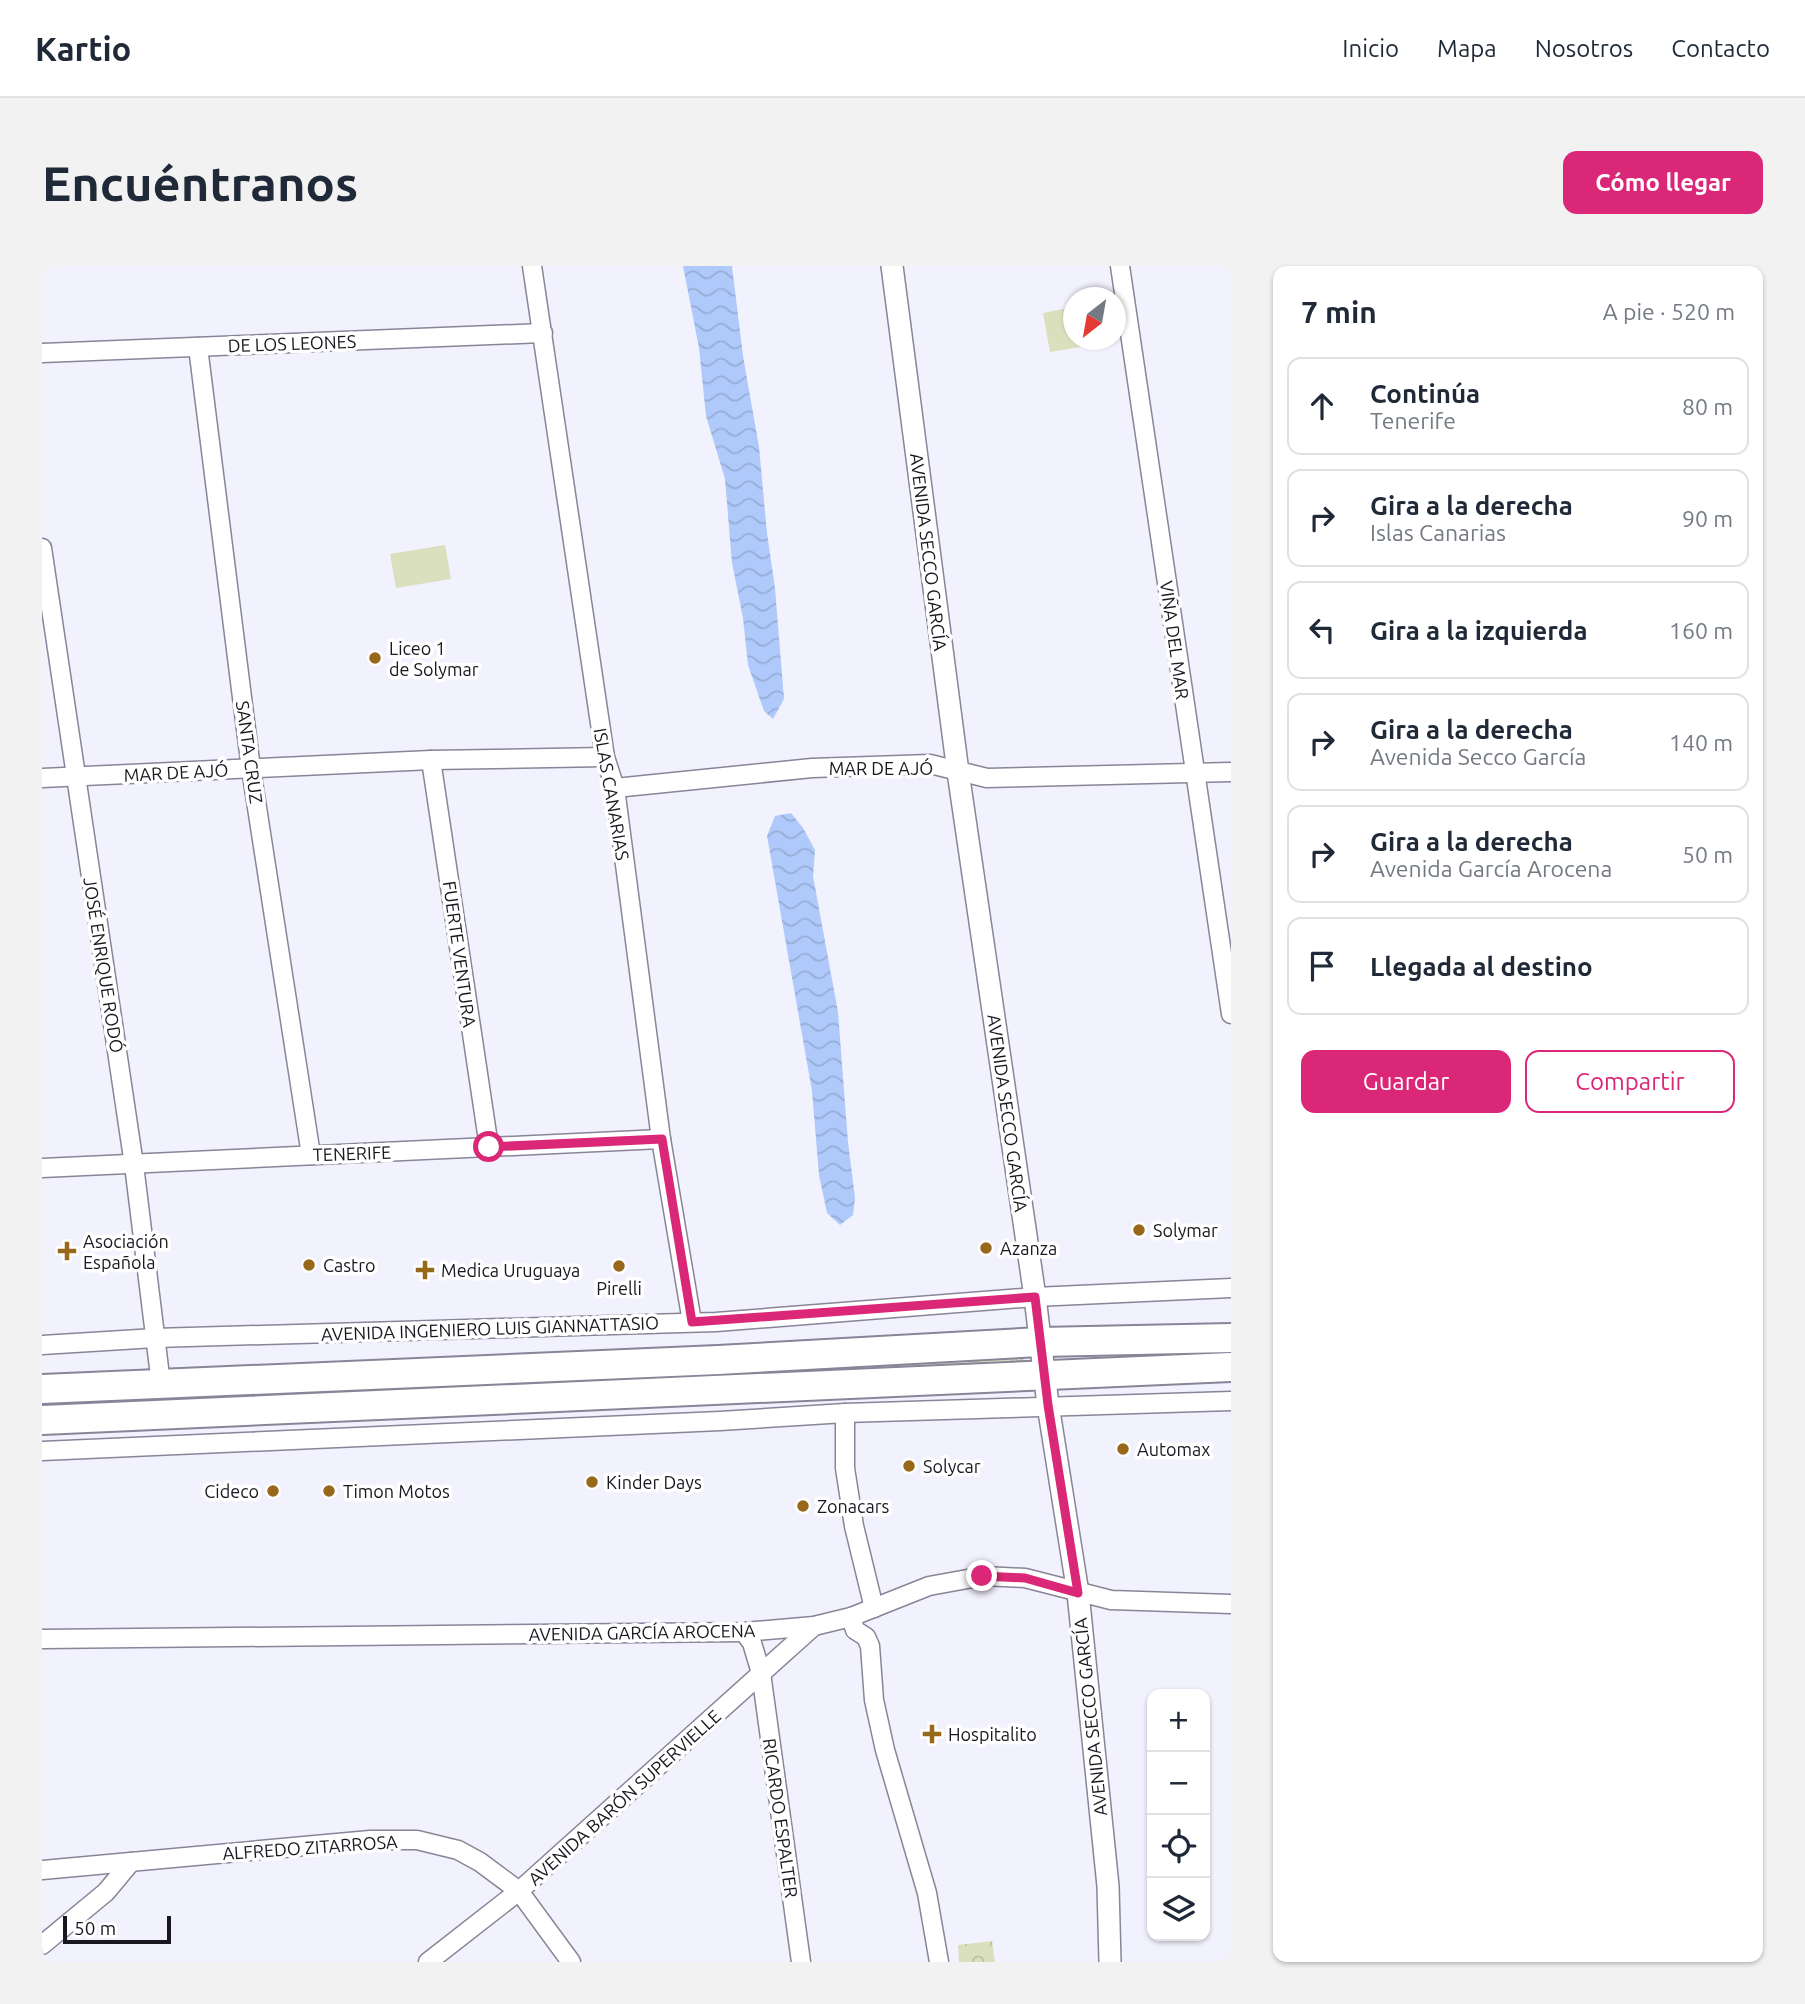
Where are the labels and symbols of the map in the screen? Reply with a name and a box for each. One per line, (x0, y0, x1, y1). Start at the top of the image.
north arrow (1063, 287, 1126, 350)
street label: DE LOS LEONES (228, 331, 356, 355)
street label: AVENIDA SECCO GARCÍA (907, 452, 952, 652)
street label: VIÑA DEL MAR (1157, 579, 1194, 701)
place label: Liceo 1 de Solymar (389, 638, 479, 679)
marker: Liceo 1 de Solymar (367, 650, 383, 666)
street label: SANTA CRUZ (233, 699, 267, 805)
street label: ISLAS CANARIAS (590, 726, 634, 862)
street label: MAR DE AJÓ (829, 757, 933, 778)
street label: MAR DE AJÓ (123, 758, 229, 785)
street label: JOSÉ ENRIQUE RODÓ (79, 876, 129, 1054)
street label: FUERTE VENTURA (440, 880, 480, 1029)
street label: AVENIDA SECCO GARCÍA (984, 1013, 1033, 1213)
route start (473, 1131, 504, 1162)
street label: TENERIFE (312, 1142, 392, 1164)
place label: Solymar (1153, 1220, 1218, 1240)
marker: Solymar (1131, 1222, 1147, 1238)
place label: Asociación Española (83, 1231, 169, 1272)
place label: Azanza (1000, 1238, 1057, 1258)
marker: Azanza (978, 1240, 994, 1256)
marker: Asociación Española (57, 1241, 77, 1261)
place label: Castro (323, 1255, 376, 1275)
marker: Castro (301, 1257, 317, 1273)
marker: Pirelli (611, 1258, 627, 1274)
marker: Medica Uruguaya (415, 1260, 435, 1280)
place label: Medica Uruguaya (441, 1260, 580, 1280)
place label: Pirelli (596, 1278, 642, 1298)
street label: AVENIDA INGENIERO LUIS GIANNATTASIO (321, 1312, 659, 1344)
place label: Automax (1137, 1439, 1210, 1459)
marker: Automax (1115, 1441, 1131, 1457)
place label: Solycar (923, 1456, 981, 1476)
marker: Solycar (901, 1458, 917, 1474)
place label: Kinder Days (606, 1472, 702, 1492)
marker: Kinder Days (584, 1474, 600, 1490)
place label: Cideco (204, 1481, 259, 1501)
place label: Timon Motos (343, 1481, 450, 1501)
marker: Cideco (265, 1483, 281, 1499)
marker: Timon Motos (321, 1483, 337, 1499)
place label: Zonacars (817, 1496, 889, 1516)
marker: Zonacars (795, 1498, 811, 1514)
route end (966, 1560, 997, 1591)
street label: AVENIDA SECCO GARCÍA (1069, 1617, 1110, 1817)
street label: AVENIDA GARCÍA AROCENA (528, 1619, 756, 1644)
street label: AVENIDA BARÓN SUPERVIELLE (523, 1705, 724, 1889)
marker: Hospitalito (922, 1724, 942, 1744)
place label: Hospitalito (948, 1724, 1037, 1744)
street label: RICARDO ESPALTER (760, 1737, 802, 1899)
street label: ALFREDO ZITARROSA (222, 1831, 399, 1863)
scale bar (63, 1913, 172, 1945)

